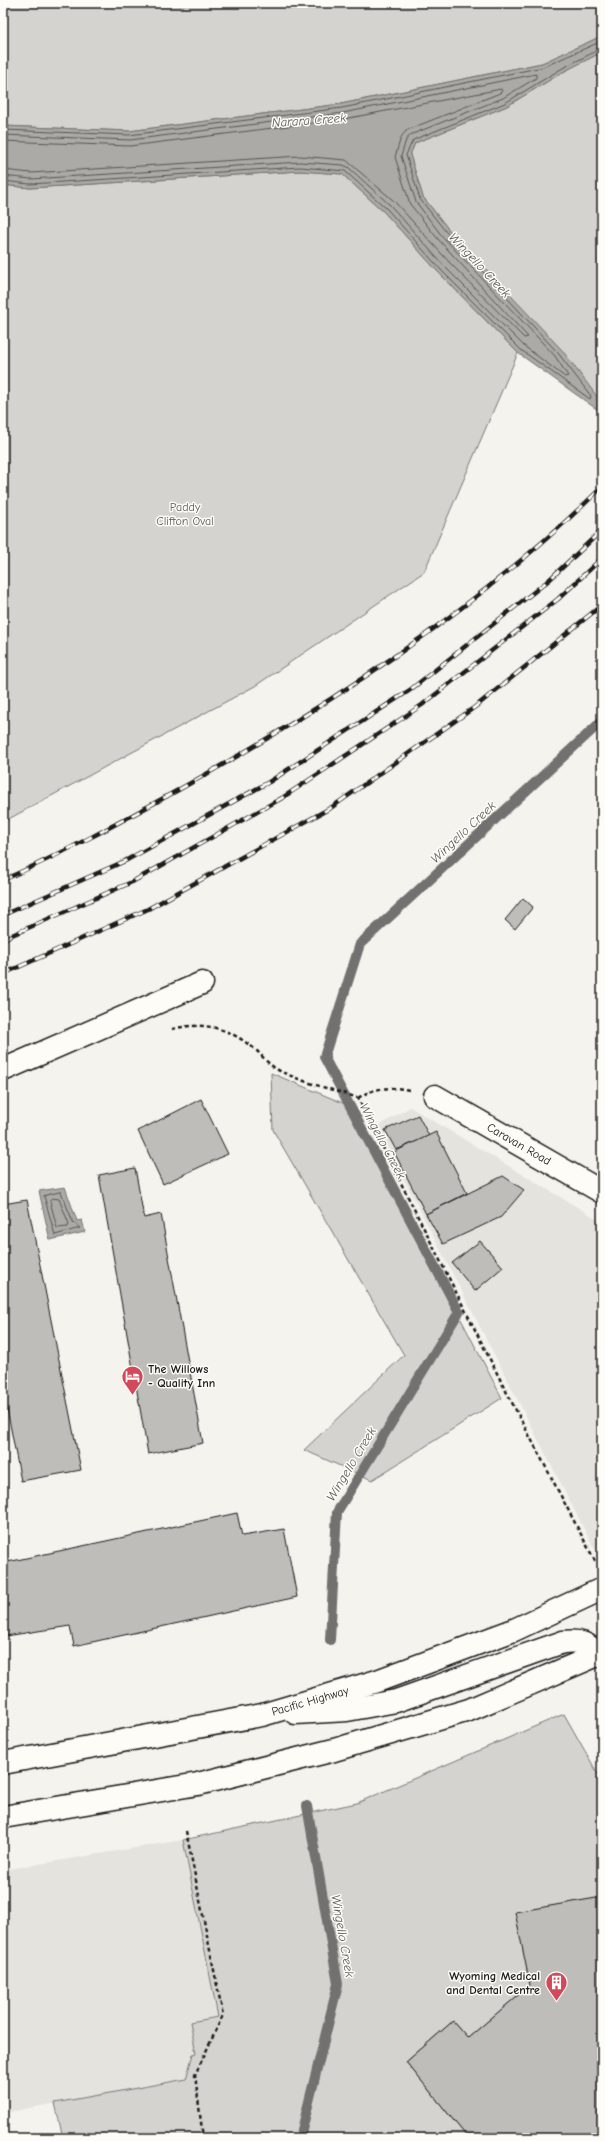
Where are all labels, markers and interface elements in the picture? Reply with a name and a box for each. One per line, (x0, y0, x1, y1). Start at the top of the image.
water label: Narara Creek (271, 110, 347, 130)
water label: Wingello Creek (446, 229, 515, 301)
park label: Paddy Clifton Oval (156, 500, 214, 528)
water label: Wingello Creek (427, 797, 499, 866)
water label: Wingello Creek (357, 1100, 410, 1182)
street label: Caravan Road (484, 1120, 554, 1168)
place label: The Willows - Quality Inn (148, 1362, 215, 1390)
hotel icon: The Willows - Quality Inn (120, 1363, 146, 1396)
water label: Wingello Creek (323, 1424, 379, 1504)
street label: Pacific Highway (270, 1683, 351, 1719)
water label: Wingello Creek (328, 1893, 358, 1979)
place label: Wyoming Medical and Dental Centre (446, 1969, 540, 1997)
building icon: Wyoming Medical and Dental Centre (543, 1970, 569, 2003)

